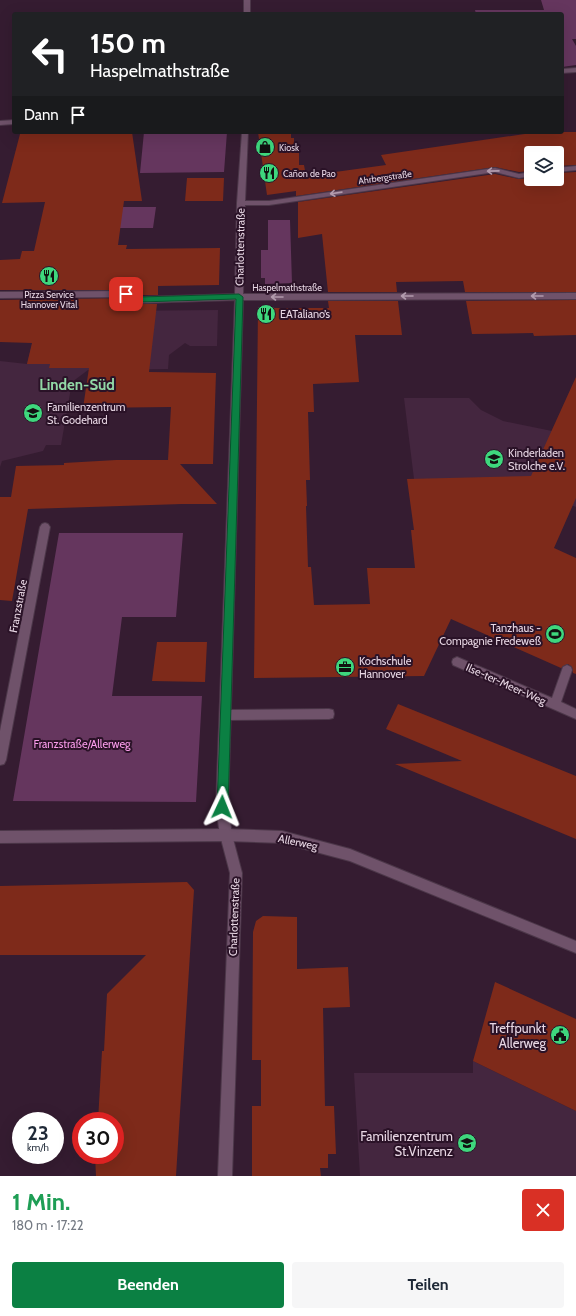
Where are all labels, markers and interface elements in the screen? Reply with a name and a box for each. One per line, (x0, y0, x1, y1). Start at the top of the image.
text: 150 m (90, 26, 166, 60)
icon: left (24, 28, 76, 80)
text: Haspelmathstraße (90, 60, 229, 82)
icon: arrive (67, 104, 89, 126)
text: Dann (24, 106, 59, 124)
shop icon: Kiosk (254, 136, 276, 158)
place label: Kiosk (279, 142, 299, 153)
map controls (524, 146, 564, 186)
button: layers (524, 146, 564, 186)
restaurant icon: Cañon de Pao (258, 162, 280, 184)
one-way arrow (487, 167, 500, 175)
place label: Cañon de Pao (283, 168, 336, 179)
street label: Ahrbergstraße (358, 168, 413, 186)
one-way arrow (330, 189, 343, 197)
street label: Charlottenstraße (232, 208, 248, 286)
restaurant icon: Pizza Service Hannover Vital (38, 265, 60, 287)
pin (109, 277, 143, 311)
street label: Haspelmathstraße (252, 282, 322, 293)
icon: arrive (115, 283, 137, 305)
place label: Pizza Service Hannover Vital (21, 289, 78, 310)
one-way arrow (401, 292, 414, 300)
one-way arrow (531, 292, 544, 300)
one-way arrow (271, 293, 284, 301)
restaurant icon: EATaliano’s (255, 303, 277, 325)
place label: EATaliano’s (280, 307, 331, 321)
district label: Linden-Süd (39, 376, 115, 394)
place label: Familienzentrum St. Godehard (47, 400, 126, 427)
school or university icon: Familienzentrum St. Godehard (22, 402, 44, 424)
place label: Kinderladen Strolche e.V. (508, 446, 565, 473)
school or university icon: Kinderladen Strolche e.V. (483, 448, 505, 470)
street label: Franzstraße (6, 578, 30, 634)
place label: Tanzhaus - Compagnie Fredeweß (439, 621, 542, 648)
sports icon: Tanzhaus - Compagnie Fredeweß (544, 623, 566, 645)
place label: Kochschule Hannover (359, 654, 412, 681)
office icon: Kochschule Hannover (334, 656, 356, 678)
street label: Ilse-ter-Meer-Weg (464, 660, 549, 708)
park label: Franzstraße/Allerweg (33, 737, 131, 751)
position arrow (201, 786, 243, 828)
street label: Allerweg (277, 831, 320, 853)
street label: Charlottenstraße (226, 877, 242, 956)
place label: Treffpunkt Allerweg (489, 1020, 547, 1051)
public building icon: Treffpunkt Allerweg (549, 1024, 571, 1046)
speed limit sign: 30 (72, 1112, 124, 1164)
text: 23 (27, 1121, 49, 1145)
place label: Familienzentrum St.Vinzenz (360, 1128, 453, 1159)
school or university icon: Familienzentrum St.Vinzenz (456, 1132, 478, 1154)
text: km/h (27, 1141, 49, 1154)
text: 1 Min. (12, 1187, 70, 1216)
button: close (522, 1189, 564, 1231)
text: 180 m · 17:22 (12, 1217, 84, 1233)
button: Beenden (12, 1262, 284, 1308)
button: Teilen (292, 1262, 564, 1308)

